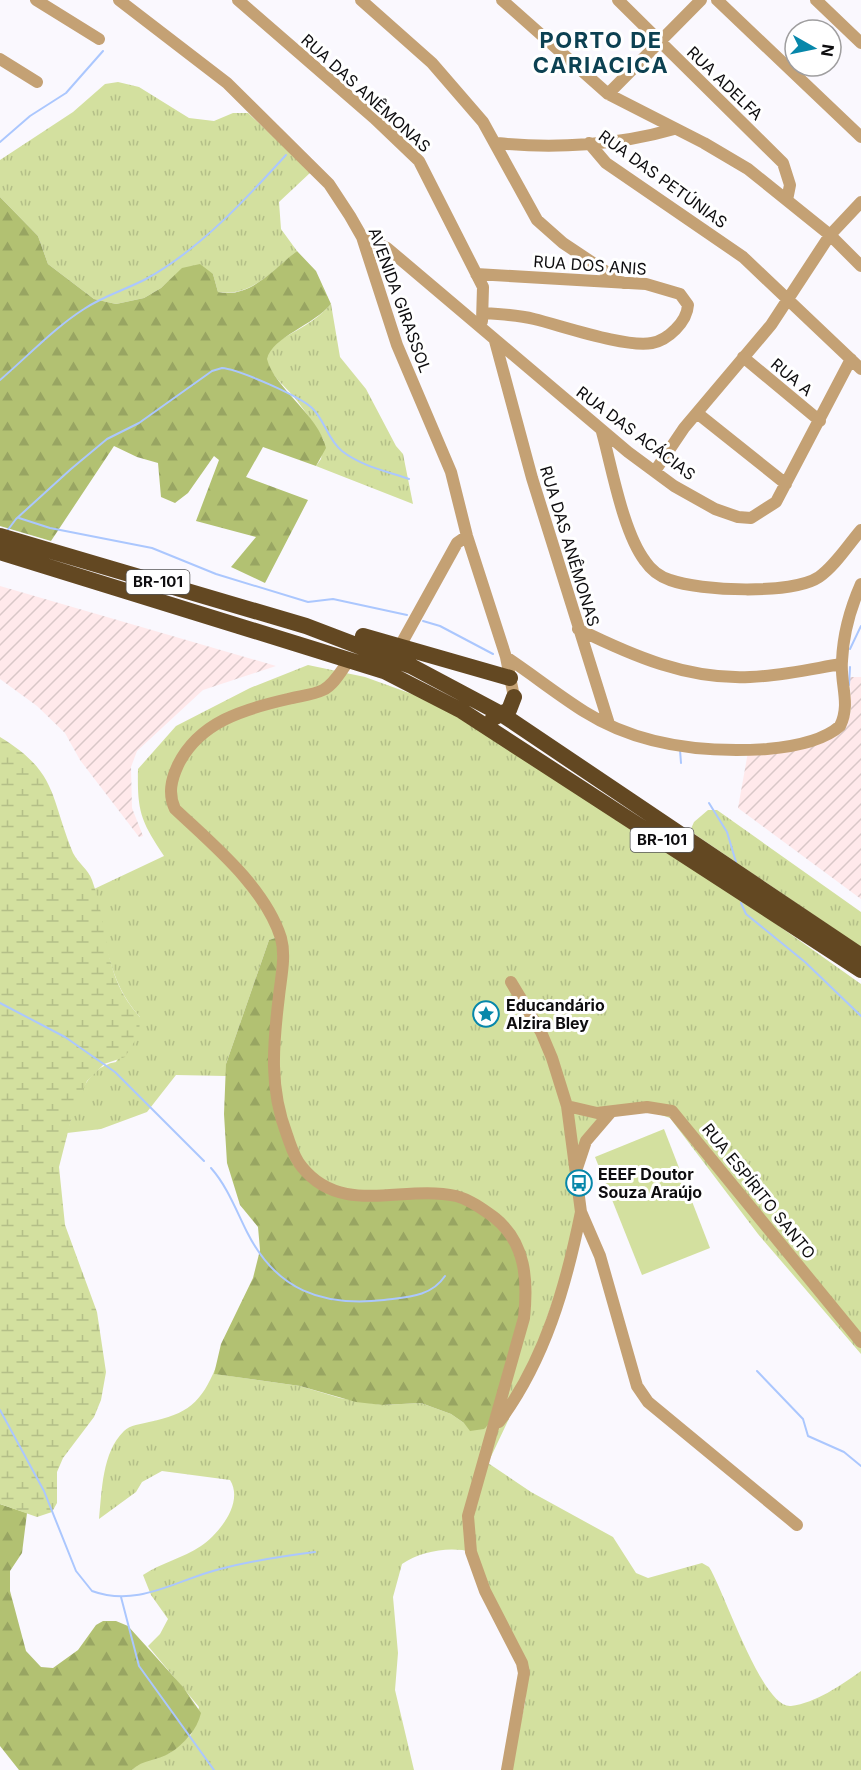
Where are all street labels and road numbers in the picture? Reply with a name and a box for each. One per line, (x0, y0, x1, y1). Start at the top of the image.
street label: RUA DAS ANÊMONAS (297, 30, 435, 156)
street label: RUA ADELFA (683, 42, 767, 124)
street label: RUA DAS PETÚNIAS (595, 126, 731, 232)
street label: AVENIDA GIRASSOL (364, 225, 436, 375)
street label: RUA DOS ANIS (533, 251, 647, 279)
street label: RUA A (767, 354, 817, 400)
street label: RUA DAS ACÁCIAS (573, 382, 699, 484)
street label: RUA DAS ANÊMONAS (536, 463, 604, 629)
road number: BR-101 (126, 570, 190, 594)
road number: BR-101 (630, 828, 694, 852)
street label: RUA ESPÍRITO SANTO (698, 1119, 820, 1263)

